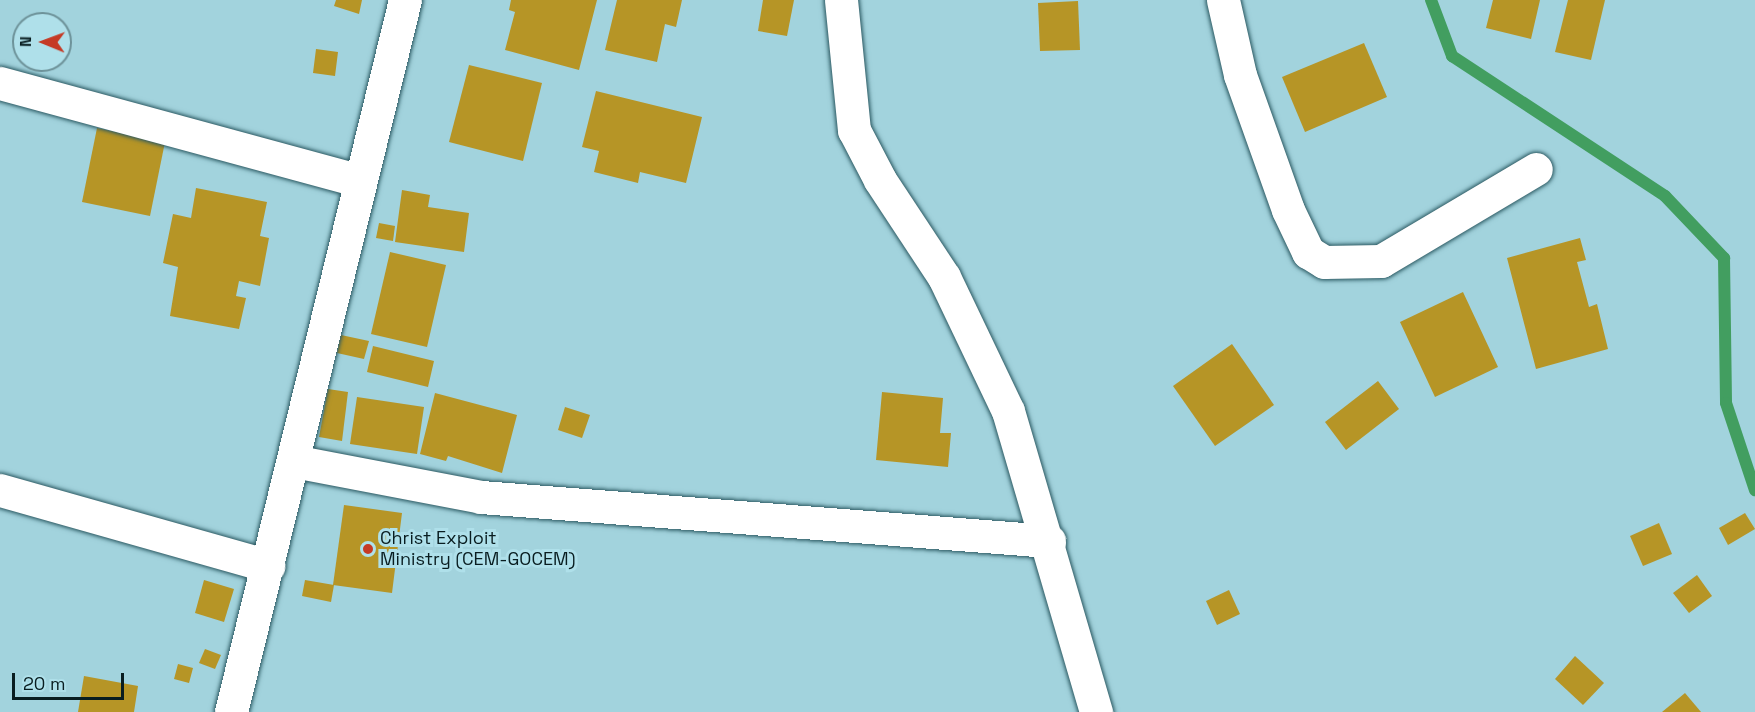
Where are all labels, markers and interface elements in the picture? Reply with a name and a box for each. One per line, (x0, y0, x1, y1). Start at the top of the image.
north arrow (12, 12, 72, 72)
text: N (15, 36, 36, 47)
place label: Christ Exploit Ministry (CEM-GOCEM) (380, 528, 575, 570)
marker: Christ Exploit Ministry (CEM-GOCEM) (361, 542, 375, 556)
scale bar (15, 661, 128, 699)
text: 20 m (23, 672, 66, 695)

